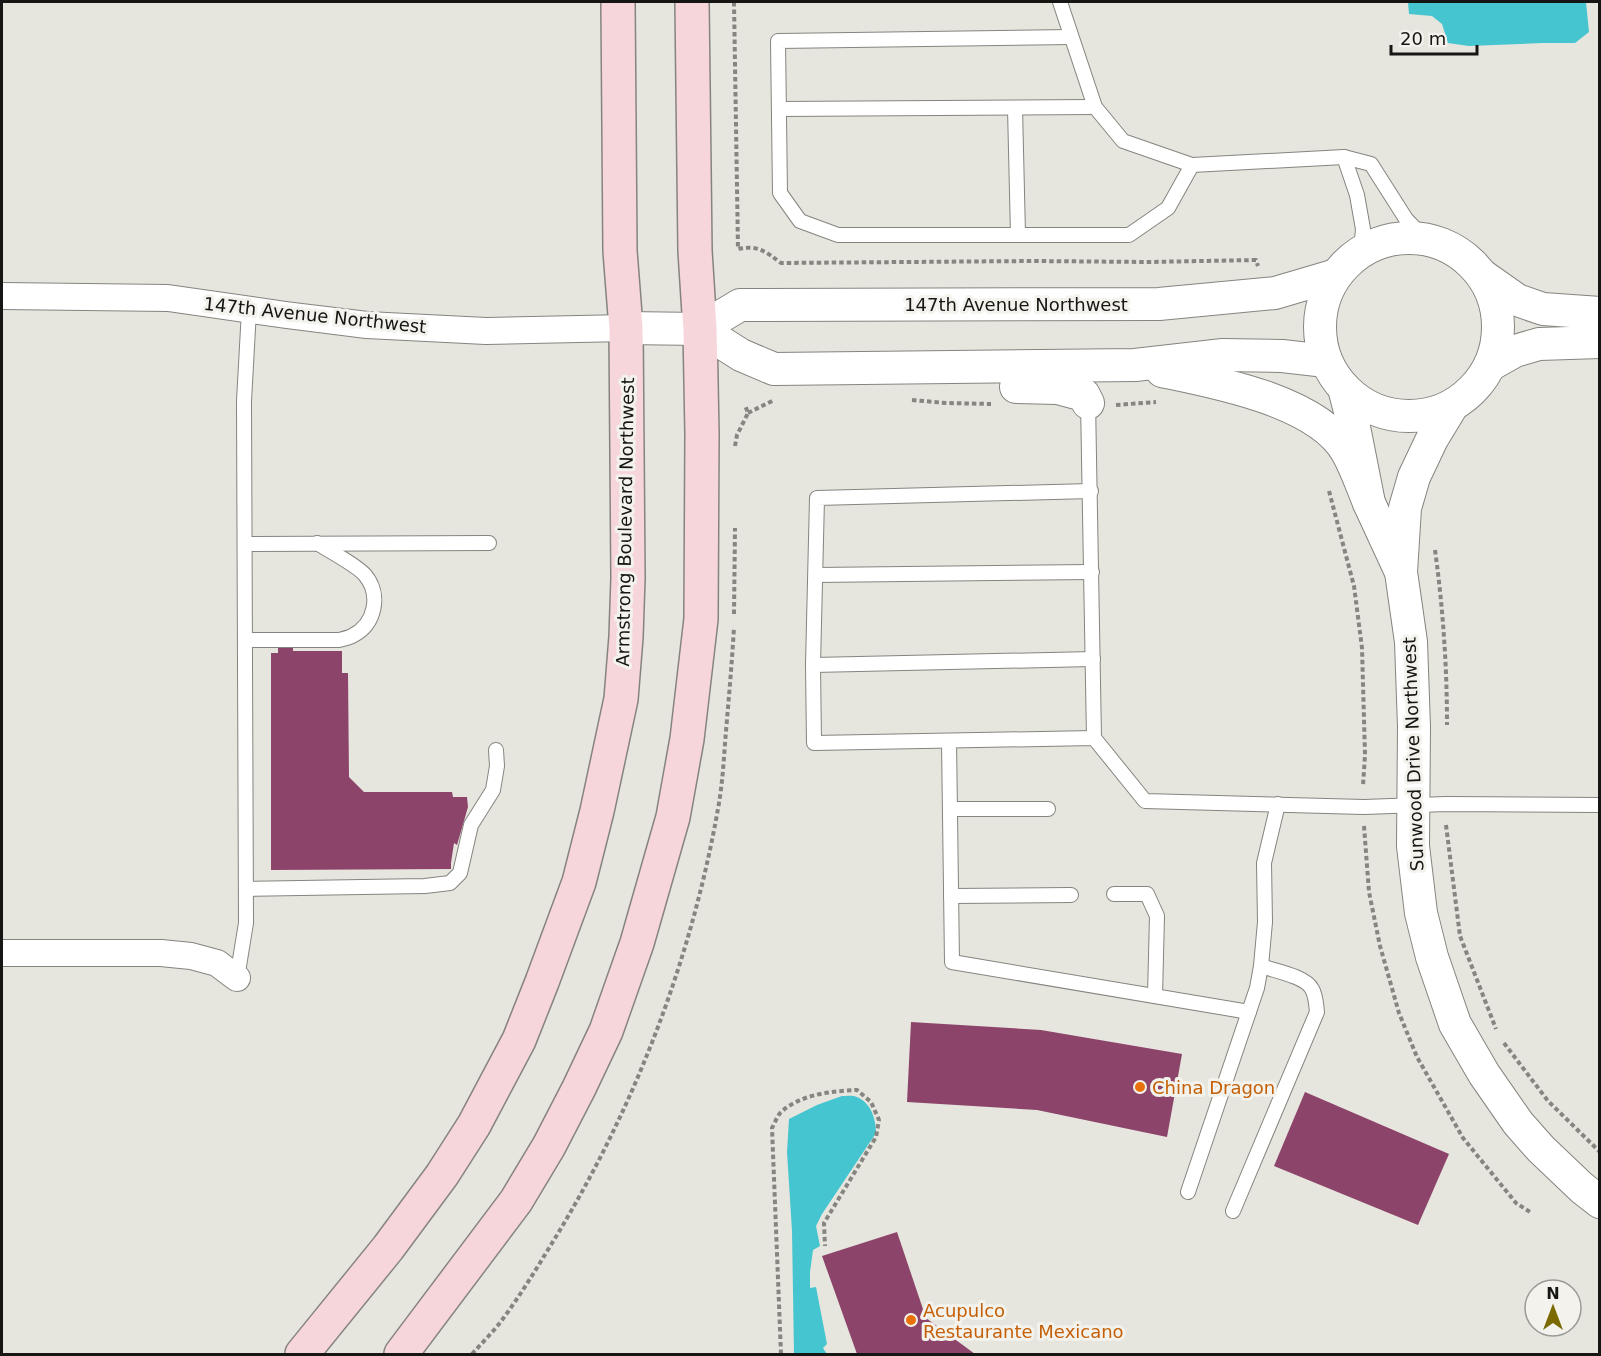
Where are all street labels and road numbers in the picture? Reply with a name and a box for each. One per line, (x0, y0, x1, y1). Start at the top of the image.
street label: 147th Avenue Northwest (203, 293, 427, 337)
street label: 147th Avenue Northwest (904, 294, 1128, 315)
street label: Armstrong Boulevard Northwest (612, 377, 638, 667)
street label: Sunwood Drive Northwest (1398, 636, 1428, 872)

